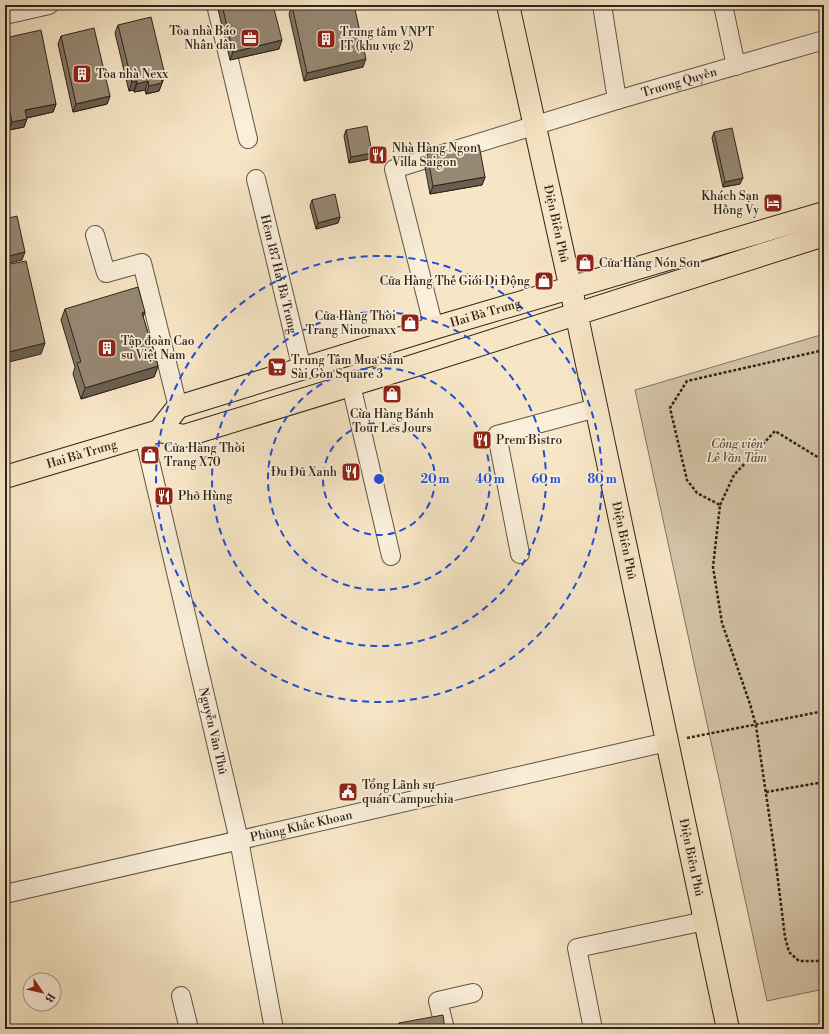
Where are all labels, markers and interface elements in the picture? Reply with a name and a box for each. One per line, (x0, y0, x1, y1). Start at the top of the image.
place label: Tòa nhà Báo Nhân dân (169, 24, 236, 53)
place label: Trung tâm VNPT IT (khu vực 2) (340, 25, 435, 54)
office icon: Tòa nhà Báo Nhân dân (239, 27, 261, 49)
building icon: Trung tâm VNPT IT (khu vực 2) (315, 28, 337, 50)
building icon: Tòa nhà Nexx (71, 63, 93, 85)
street label: Trương Quyền (640, 64, 719, 100)
place label: Tòa nhà Nexx (96, 67, 169, 82)
place label: Nhà Hàng Ngon Villa Saigon (391, 141, 477, 170)
restaurant icon: Nhà Hàng Ngon Villa Saigon (367, 144, 389, 166)
street label: Điện Biên Phủ (541, 183, 572, 264)
place label: Khách Sạn Hồng Vy (701, 189, 759, 218)
hotel icon: Khách Sạn Hồng Vy (762, 192, 784, 214)
street label: Hẻm 187 Hai Bà Trưng (257, 213, 301, 336)
shop icon: Cửa Hàng Nón Sơn (574, 252, 596, 274)
place label: Cửa Hàng Nón Sơn (599, 256, 700, 271)
shop icon: Cửa Hàng Thế Giới Di Động (533, 270, 555, 292)
place label: Cửa Hàng Thế Giới Di Động (380, 274, 531, 289)
street label: Hai Bà Trưng (448, 295, 523, 330)
place label: Cửa Hàng Thời Trang Ninomaxx (306, 309, 397, 338)
shop icon: Cửa Hàng Thời Trang Ninomaxx (399, 312, 421, 334)
place label: Tập đoàn Cao su Việt Nam (121, 334, 195, 363)
building icon: Tập đoàn Cao su Việt Nam (96, 337, 118, 359)
place label: Trung Tâm Mua Sắm Sài Gòn Square 3 (291, 353, 404, 382)
supermarket icon: Trung Tâm Mua Sắm Sài Gòn Square 3 (266, 356, 288, 378)
shop icon: Cừa Hàng Bánh Tour Les Jours (381, 383, 403, 405)
place label: Cừa Hàng Bánh Tour Les Jours (350, 407, 434, 436)
restaurant icon: Prem Bistro (471, 429, 493, 451)
place label: Prem Bistro (496, 433, 562, 448)
street label: Hai Bà Trưng (45, 436, 119, 472)
park label: Công viên Lê Văn Tám (706, 437, 767, 466)
place label: Cửa Hàng Thời Trang X70 (164, 441, 245, 470)
shop icon: Cửa Hàng Thời Trang X70 (139, 444, 161, 466)
restaurant icon: Đu Đủ Xanh (340, 461, 362, 483)
place label: Đu Đủ Xanh (271, 465, 337, 480)
centre of rings (372, 472, 386, 486)
text: 20 m (420, 472, 450, 487)
text: 40 m (475, 472, 505, 487)
text: 60 m (531, 472, 561, 487)
text: 80 m (587, 472, 617, 487)
restaurant icon: Phở Hùng (153, 485, 175, 507)
place label: Phở Hùng (178, 489, 233, 504)
street label: Điện Biên Phủ (609, 500, 640, 581)
street label: Nguyễn Văn Thủ (196, 686, 231, 776)
place label: Tổng Lãnh sự quán Campuchia (362, 778, 455, 807)
public building icon: Tổng Lãnh sự quán Campuchia (337, 781, 359, 803)
street label: Phùng Khắc Khoan (249, 807, 354, 845)
street label: Điện Biên Phủ (676, 817, 707, 898)
north arrow (22, 972, 62, 1012)
text: B (41, 990, 58, 1004)

